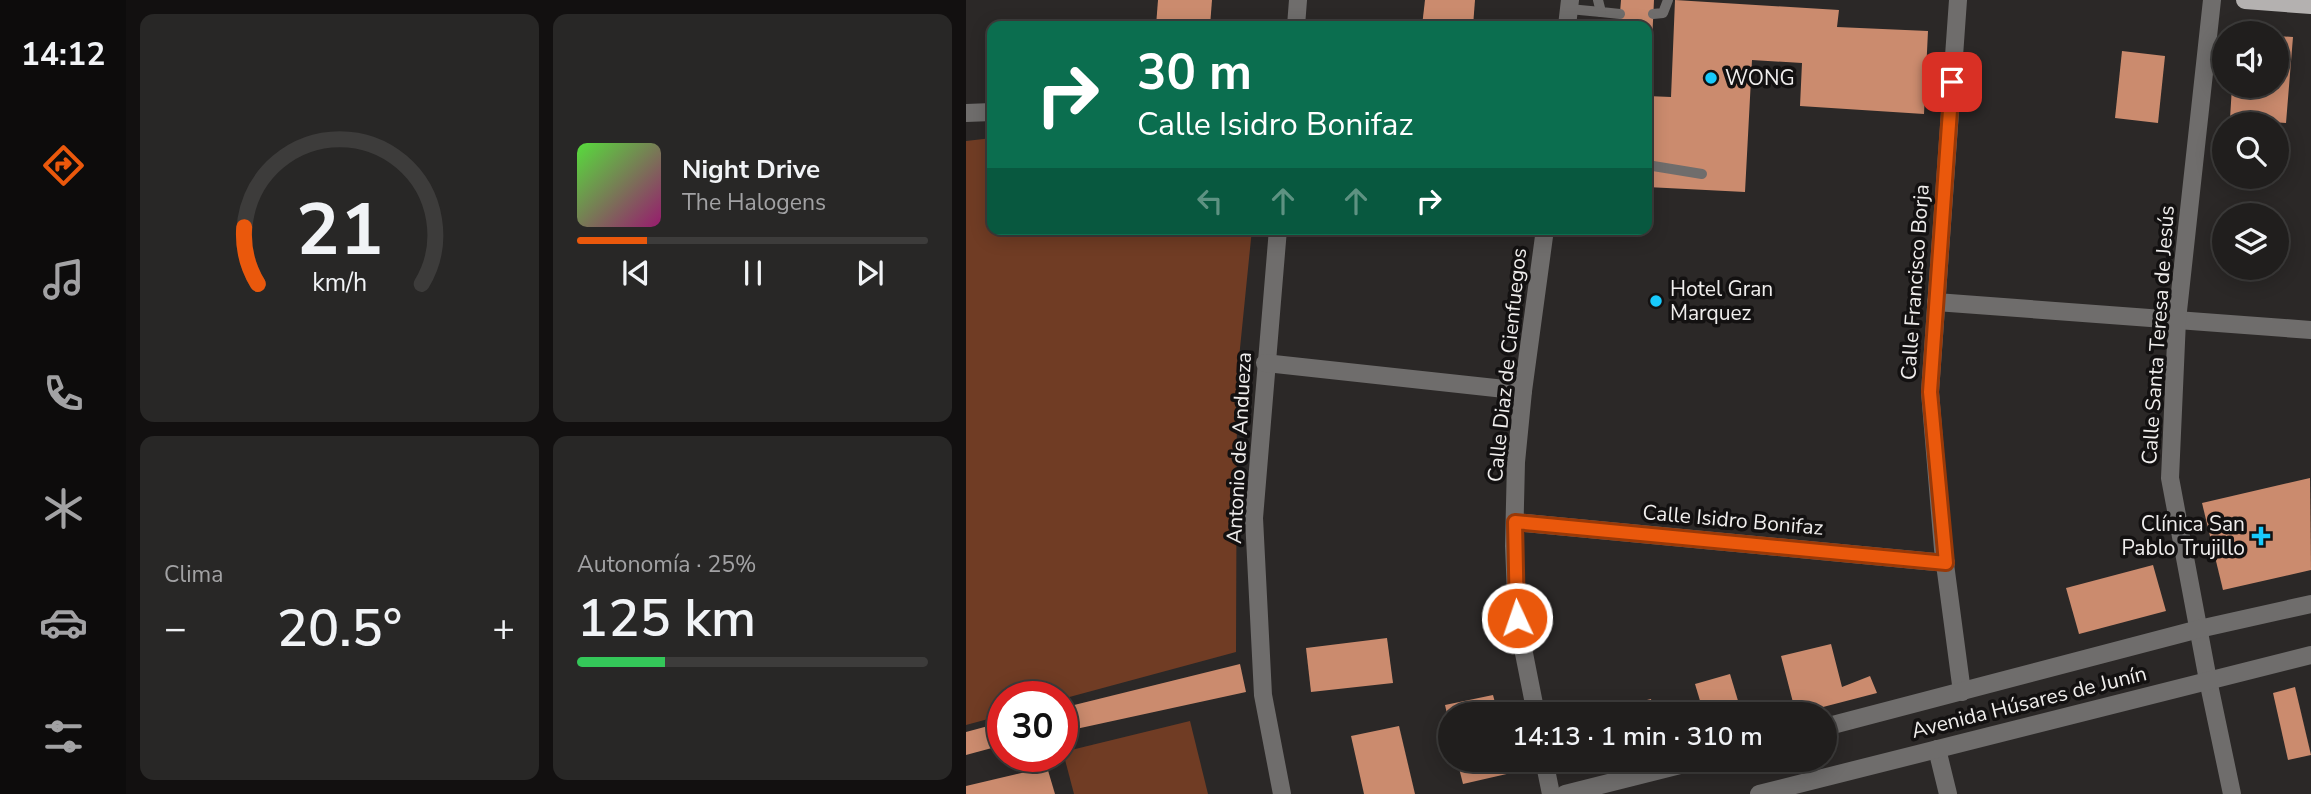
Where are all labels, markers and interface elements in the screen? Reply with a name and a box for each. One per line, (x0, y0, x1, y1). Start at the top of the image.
map controls (2212, 21, 2289, 280)
button: sound (2212, 21, 2289, 98)
text: 14:12 (21, 33, 105, 76)
text: 30 m (1137, 39, 1252, 106)
icon: right (1022, 49, 1113, 140)
pin (1922, 52, 1982, 112)
icon: arrive (1933, 63, 1971, 101)
place label: WONG (1725, 64, 1795, 92)
marker: WONG (1703, 70, 1719, 86)
text: Calle Isidro Bonifaz (1137, 103, 1413, 146)
button: search (2212, 112, 2289, 189)
icon: directions (39, 141, 88, 190)
text: Night Drive (682, 152, 820, 187)
text: 21 (296, 180, 383, 280)
icon: left (1191, 182, 1229, 220)
icon: ahead (1264, 182, 1302, 220)
icon: ahead (1337, 182, 1375, 220)
icon: right (1410, 182, 1448, 220)
street label: Calle Francisco Borja (1894, 183, 1936, 381)
text: The Halogens (682, 187, 826, 218)
button: layers (2212, 203, 2289, 280)
street label: Calle Santa Teresa de Jesús (2135, 204, 2181, 466)
street label: Calle Diaz de Cienfuegos (1481, 246, 1533, 484)
icon: previous (617, 254, 655, 292)
icon: pause (734, 254, 772, 292)
icon: next (851, 254, 889, 292)
icon: music (39, 255, 88, 304)
text: km/h (312, 266, 367, 300)
place label: Hotel Gran Marquez (1670, 275, 1773, 327)
marker: Hotel Gran Marquez (1648, 293, 1664, 309)
street label: Antonio de Andueza (1220, 351, 1258, 545)
icon: phone (39, 369, 88, 418)
icon: climate (39, 484, 88, 533)
street label: Calle Isidro Bonifaz (1641, 498, 1825, 542)
place label: Clínica San Pablo Trujillo (2121, 510, 2245, 562)
marker: Clínica San Pablo Trujillo (2251, 526, 2271, 546)
text: Autonomía · 25% (577, 549, 757, 580)
text: Clima (164, 559, 224, 590)
position arrow (1480, 581, 1554, 655)
text: 125 km (577, 583, 756, 654)
text: 20.5° (277, 593, 402, 664)
icon: car (39, 598, 88, 647)
text: − (164, 603, 187, 654)
text: + (492, 603, 515, 654)
street label: Avenida Húsares de Junín (1909, 659, 2149, 745)
speed limit sign: 30 (987, 681, 1078, 772)
icon: filters (39, 712, 88, 761)
text: 14:13 · 1 min · 310 m (1512, 719, 1763, 754)

